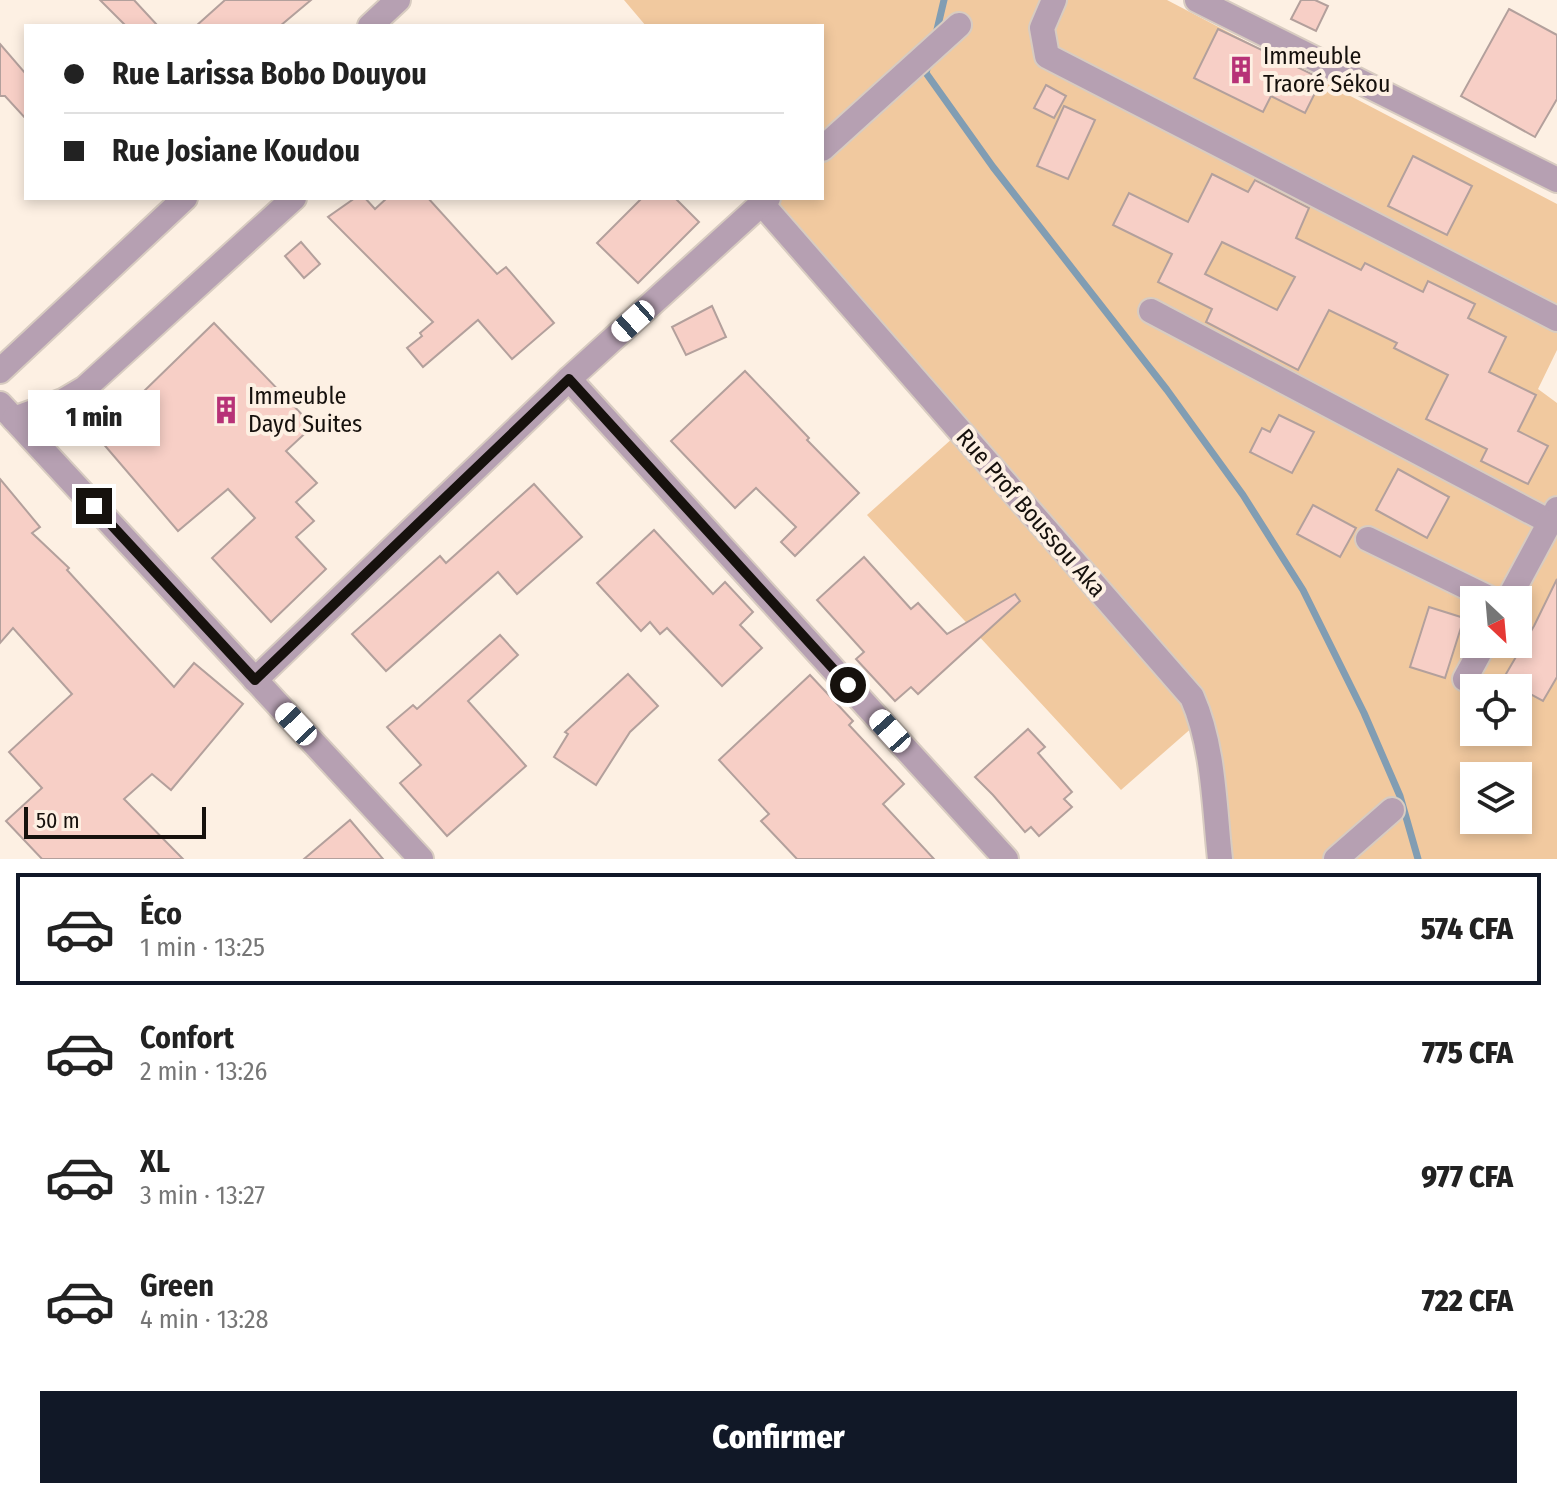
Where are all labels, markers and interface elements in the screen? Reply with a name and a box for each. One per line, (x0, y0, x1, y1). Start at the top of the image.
place label: Immeuble Traoré Sékou (1263, 42, 1391, 98)
building icon: Immeuble Traoré Sékou (1226, 55, 1256, 85)
text: Rue Larissa Bobo Douyou (112, 56, 427, 92)
text: Rue Josiane Koudou (112, 133, 360, 169)
car (607, 296, 659, 346)
place label: Immeuble Dayd Suites (248, 382, 362, 438)
callout: 1 min (28, 390, 160, 446)
building icon: Immeuble Dayd Suites (211, 395, 241, 425)
text: 1 min (66, 402, 122, 433)
street label: Rue Prof Boussou Aka (951, 423, 1111, 603)
route end (76, 488, 112, 524)
north arrow (1460, 586, 1532, 658)
map controls (1460, 586, 1532, 834)
route start (830, 667, 866, 703)
button: locate (1460, 674, 1532, 746)
car (271, 698, 321, 750)
car (865, 705, 915, 757)
button: layers (1460, 762, 1532, 834)
scale bar (24, 803, 206, 839)
text: 50 m (36, 807, 80, 834)
icon: car (44, 893, 116, 965)
text: Éco (140, 896, 182, 932)
text: 574 CFA (1421, 911, 1513, 947)
text: 1 min · 13:25 (140, 932, 265, 963)
icon: car (44, 1017, 116, 1089)
text: Confort (140, 1020, 234, 1056)
text: 775 CFA (1422, 1035, 1513, 1071)
text: 2 min · 13:26 (140, 1056, 267, 1087)
icon: car (44, 1141, 116, 1213)
text: XL (140, 1144, 170, 1180)
text: 977 CFA (1421, 1159, 1513, 1195)
text: 3 min · 13:27 (140, 1180, 265, 1211)
icon: car (44, 1265, 116, 1337)
text: Green (140, 1268, 214, 1304)
text: 722 CFA (1422, 1283, 1513, 1319)
text: 4 min · 13:28 (140, 1304, 269, 1335)
button: Confirmer (40, 1391, 1517, 1483)

